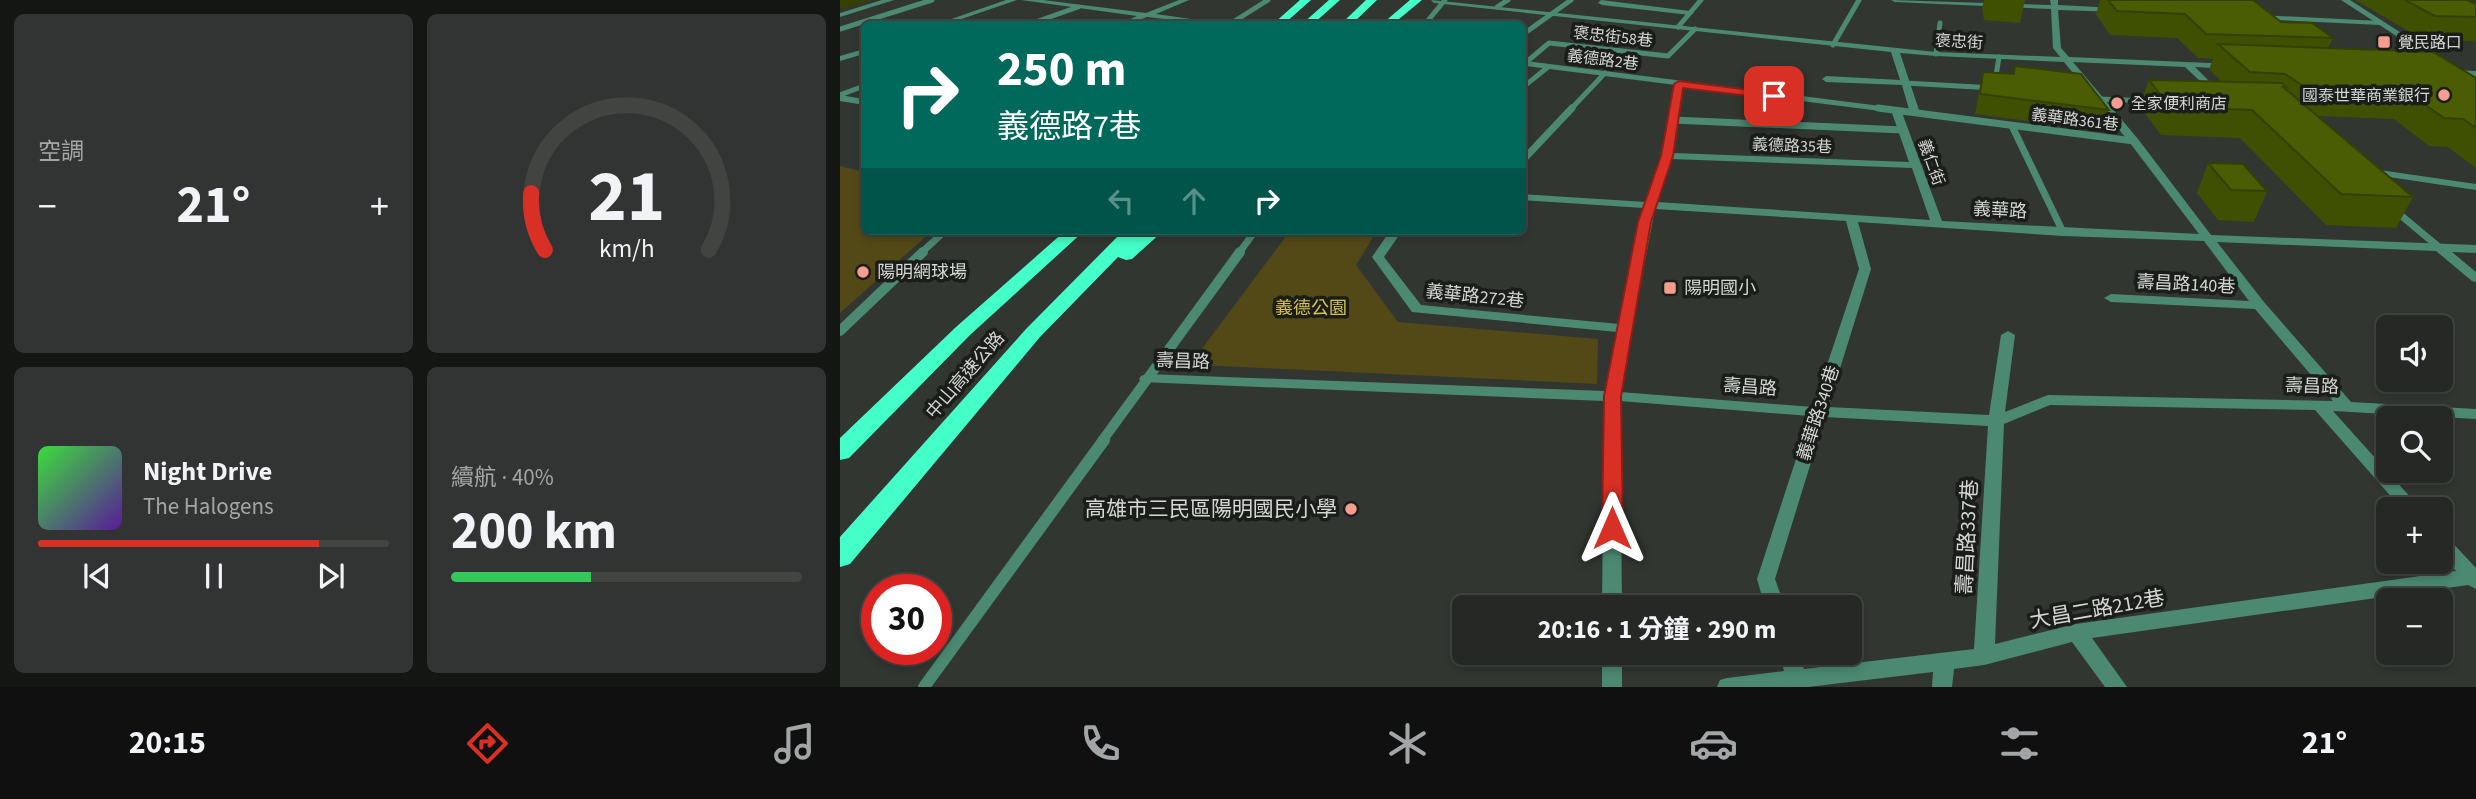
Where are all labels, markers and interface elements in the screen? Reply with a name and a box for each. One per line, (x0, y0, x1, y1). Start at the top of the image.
street label: 褒忠街58巷 (1572, 22, 1654, 52)
street label: 褒忠街 (1934, 30, 1983, 54)
place label: 覺民路口 (2398, 32, 2462, 54)
marker: 覺民路口 (2376, 34, 2392, 50)
text: 250 m (997, 35, 1126, 105)
street label: 義德路2巷 (1566, 45, 1640, 75)
icon: right (882, 49, 973, 140)
pin (1744, 66, 1804, 126)
icon: arrive (1755, 77, 1793, 115)
place label: 國泰世華商業銀行 (2302, 85, 2430, 107)
marker: 國泰世華商業銀行 (2436, 87, 2452, 103)
place label: 全家便利商店 (2131, 93, 2227, 115)
marker: 全家便利商店 (2109, 95, 2125, 111)
text: 義德路7巷 (997, 104, 1141, 150)
street label: 義華路361巷 (2030, 104, 2120, 136)
street label: 義德路35巷 (1752, 134, 1832, 158)
text: 空調 (38, 135, 84, 168)
street label: 義仁街 (1913, 136, 1950, 189)
text: 21 (588, 145, 665, 249)
text: 21° (177, 169, 250, 243)
text: − (38, 180, 57, 234)
text: + (370, 180, 389, 234)
icon: left (1102, 182, 1140, 220)
icon: ahead (1175, 182, 1213, 220)
icon: right (1248, 182, 1286, 220)
street label: 義華路 (1972, 197, 2028, 224)
text: km/h (599, 230, 654, 266)
place label: 陽明網球場 (877, 260, 967, 285)
marker: 陽明網球場 (855, 264, 871, 280)
street label: 壽昌路140巷 (2136, 269, 2236, 300)
place label: 陽明國小 (1684, 276, 1756, 301)
street label: 義華路272巷 (1424, 279, 1525, 314)
marker: 陽明國小 (1662, 280, 1678, 296)
park label: 義德公園 (1275, 296, 1347, 321)
map controls (2376, 315, 2453, 665)
button: sound (2376, 315, 2453, 392)
street label: 中山高速公路 (921, 326, 1010, 424)
street label: 壽昌路 (1156, 348, 1210, 375)
street label: 義華路340巷 (1791, 362, 1846, 464)
street label: 壽昌路 (1722, 373, 1778, 402)
street label: 壽昌路 (2285, 373, 2339, 400)
button: search (2376, 406, 2453, 483)
text: Night Drive (143, 453, 272, 490)
text: 續航 · 40% (451, 461, 554, 494)
street label: 壽昌路337巷 (1949, 479, 1985, 595)
text: The Halogens (143, 490, 274, 523)
position arrow (1575, 491, 1649, 565)
place label: 高雄市三民區陽明國民小學 (1085, 494, 1337, 524)
text: 200 km (451, 495, 617, 569)
button: + (2376, 497, 2453, 574)
marker: 高雄市三民區陽明國民小學 (1343, 501, 1359, 517)
icon: previous (78, 557, 116, 595)
icon: pause (195, 557, 233, 595)
icon: next (312, 557, 350, 595)
speed limit sign: 30 (861, 574, 952, 665)
street label: 大昌二路212巷 (2027, 582, 2167, 636)
button: − (2376, 588, 2453, 665)
text: 20:16 · 1 分鐘 · 290 m (1538, 611, 1776, 648)
icon: directions (463, 719, 512, 768)
icon: music (770, 719, 819, 768)
icon: phone (1076, 719, 1125, 768)
icon: climate (1383, 719, 1432, 768)
icon: car (1689, 719, 1738, 768)
icon: filters (1995, 719, 2044, 768)
text: 20:15 (129, 720, 206, 766)
text: 21° (2302, 720, 2347, 766)

